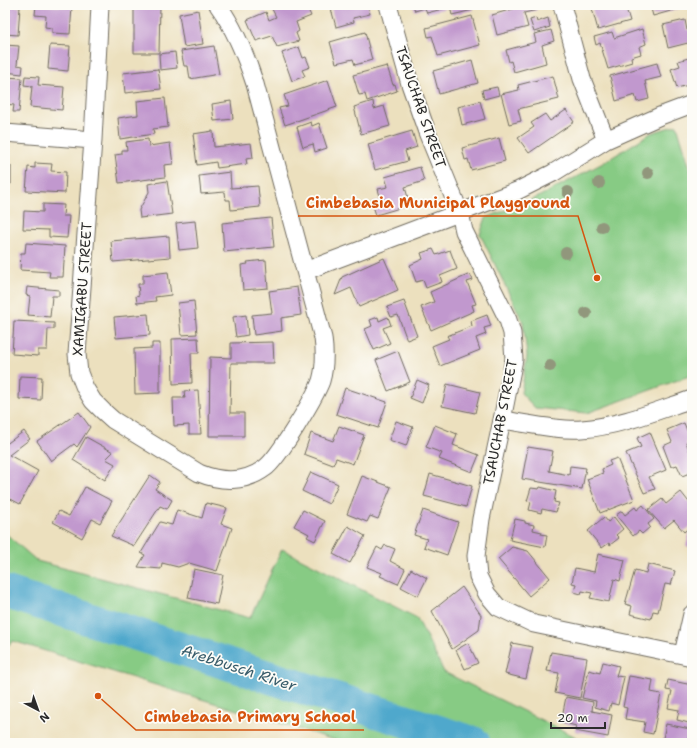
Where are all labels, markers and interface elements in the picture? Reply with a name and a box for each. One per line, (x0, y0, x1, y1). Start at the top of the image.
street label: TSAUCHAB STREET (392, 44, 450, 171)
callout: Cimbebasia Municipal Playground (298, 189, 578, 216)
text: Cimbebasia Municipal Playground (306, 193, 570, 213)
street label: XAMIGABU STREET (68, 221, 96, 357)
street label: TSAUCHAB STREET (479, 357, 521, 486)
water label: Arebbusch River (179, 640, 300, 696)
north arrow (18, 690, 58, 730)
callout: Cimbebasia Primary School (136, 703, 364, 730)
scale bar (551, 704, 605, 730)
text: Cimbebasia Primary School (144, 707, 356, 727)
text: N (36, 709, 52, 726)
text: 20 m (557, 710, 588, 726)

